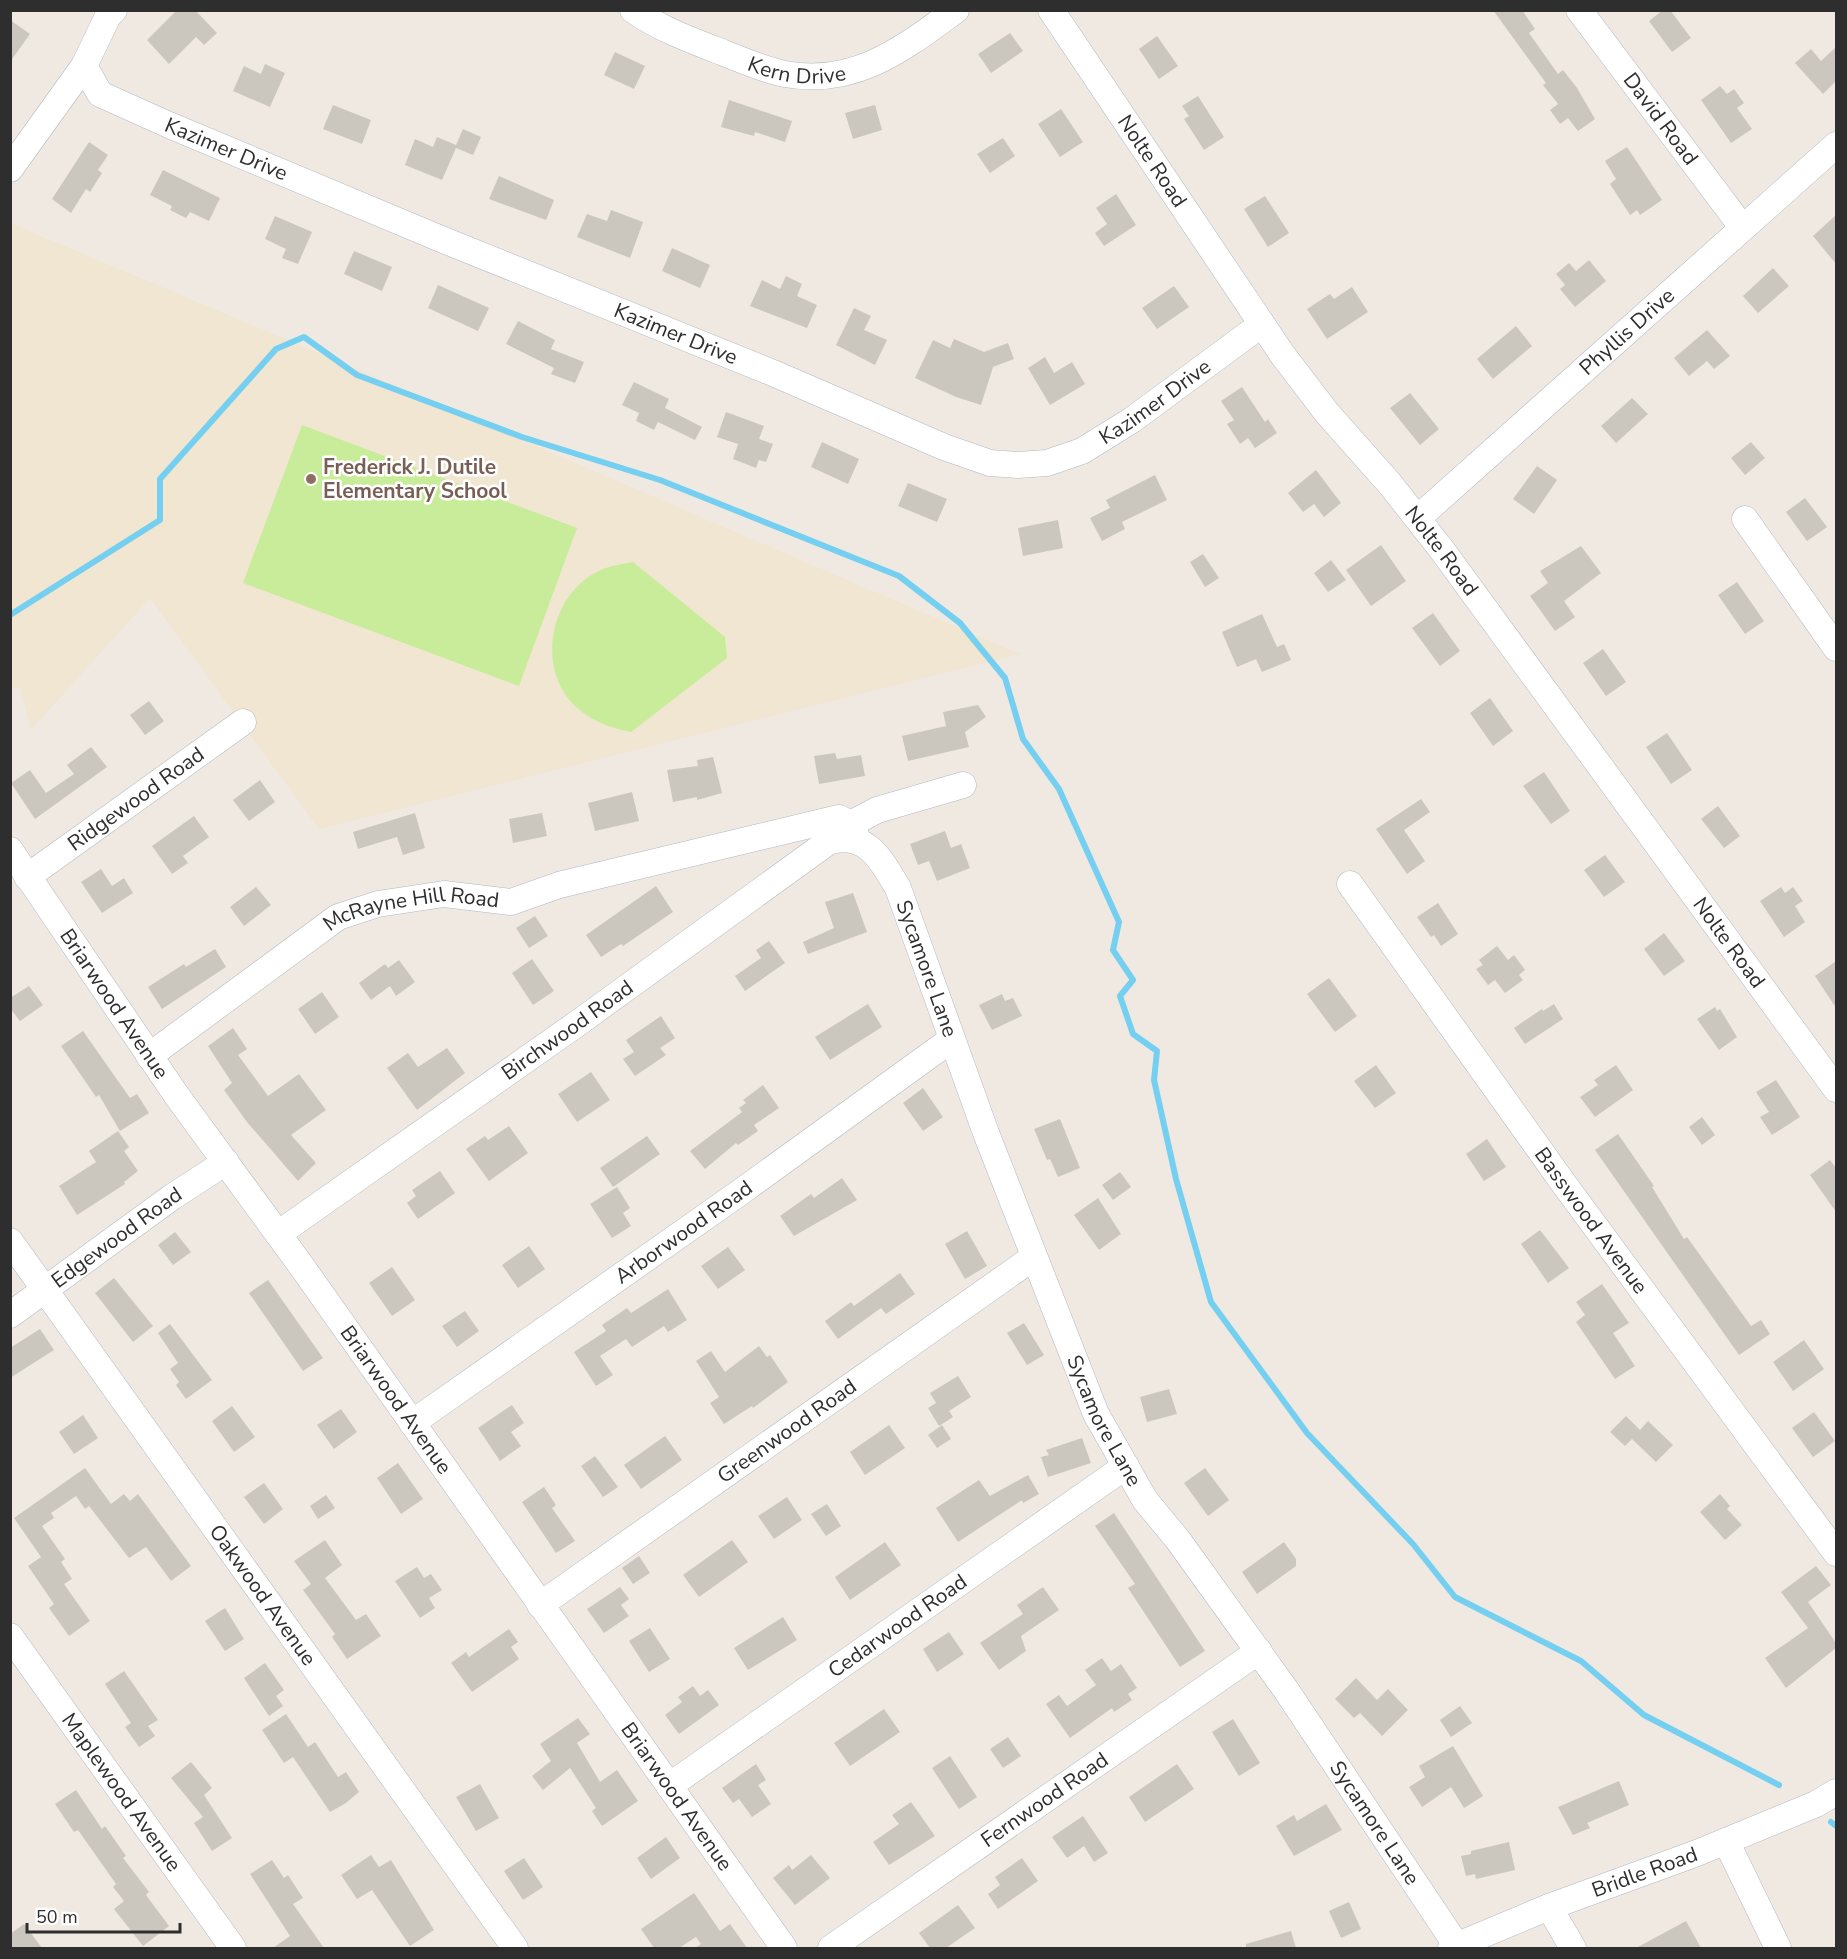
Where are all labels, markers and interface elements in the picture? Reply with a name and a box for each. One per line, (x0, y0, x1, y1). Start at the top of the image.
street label: Kern Drive (744, 50, 848, 91)
street label: David Road (1617, 67, 1705, 171)
street label: Nolte Road (1111, 109, 1194, 213)
street label: Kazimer Drive (161, 111, 292, 187)
street label: Phyllis Drive (1573, 282, 1680, 382)
street label: Kazimer Drive (610, 296, 742, 371)
street label: Kazimer Drive (1094, 353, 1216, 451)
place label: Frederick J. Dutile Elementary School (323, 453, 507, 505)
marker: Frederick J. Dutile Elementary School (304, 472, 318, 486)
street label: Nolte Road (1399, 500, 1485, 601)
street label: Ridgewood Road (62, 740, 210, 857)
street label: McRayne Hill Road (317, 880, 501, 937)
street label: Nolte Road (1687, 892, 1772, 994)
street label: Sycamore Lane (889, 896, 964, 1041)
street label: Briarwood Avenue (53, 923, 175, 1085)
street label: Birchwood Road (496, 974, 639, 1087)
street label: Basswood Avenue (1528, 1141, 1654, 1300)
street label: Arborwood Road (609, 1174, 758, 1290)
street label: Edgewood Road (46, 1180, 187, 1294)
street label: Briarwood Avenue (334, 1320, 458, 1480)
street label: Sycamore Lane (1060, 1351, 1148, 1492)
street label: Greenwood Road (712, 1372, 862, 1490)
street label: Oakwood Avenue (203, 1519, 323, 1671)
street label: Cedarwood Road (823, 1568, 973, 1684)
street label: Maplewood Avenue (55, 1707, 188, 1877)
street label: Briarwood Avenue (615, 1717, 739, 1877)
street label: Fernwood Road (975, 1746, 1114, 1854)
street label: Sycamore Lane (1323, 1755, 1426, 1890)
street label: Bridle Road (1588, 1840, 1701, 1904)
scale bar (27, 1896, 180, 1934)
text: 50 m (36, 1905, 78, 1929)

